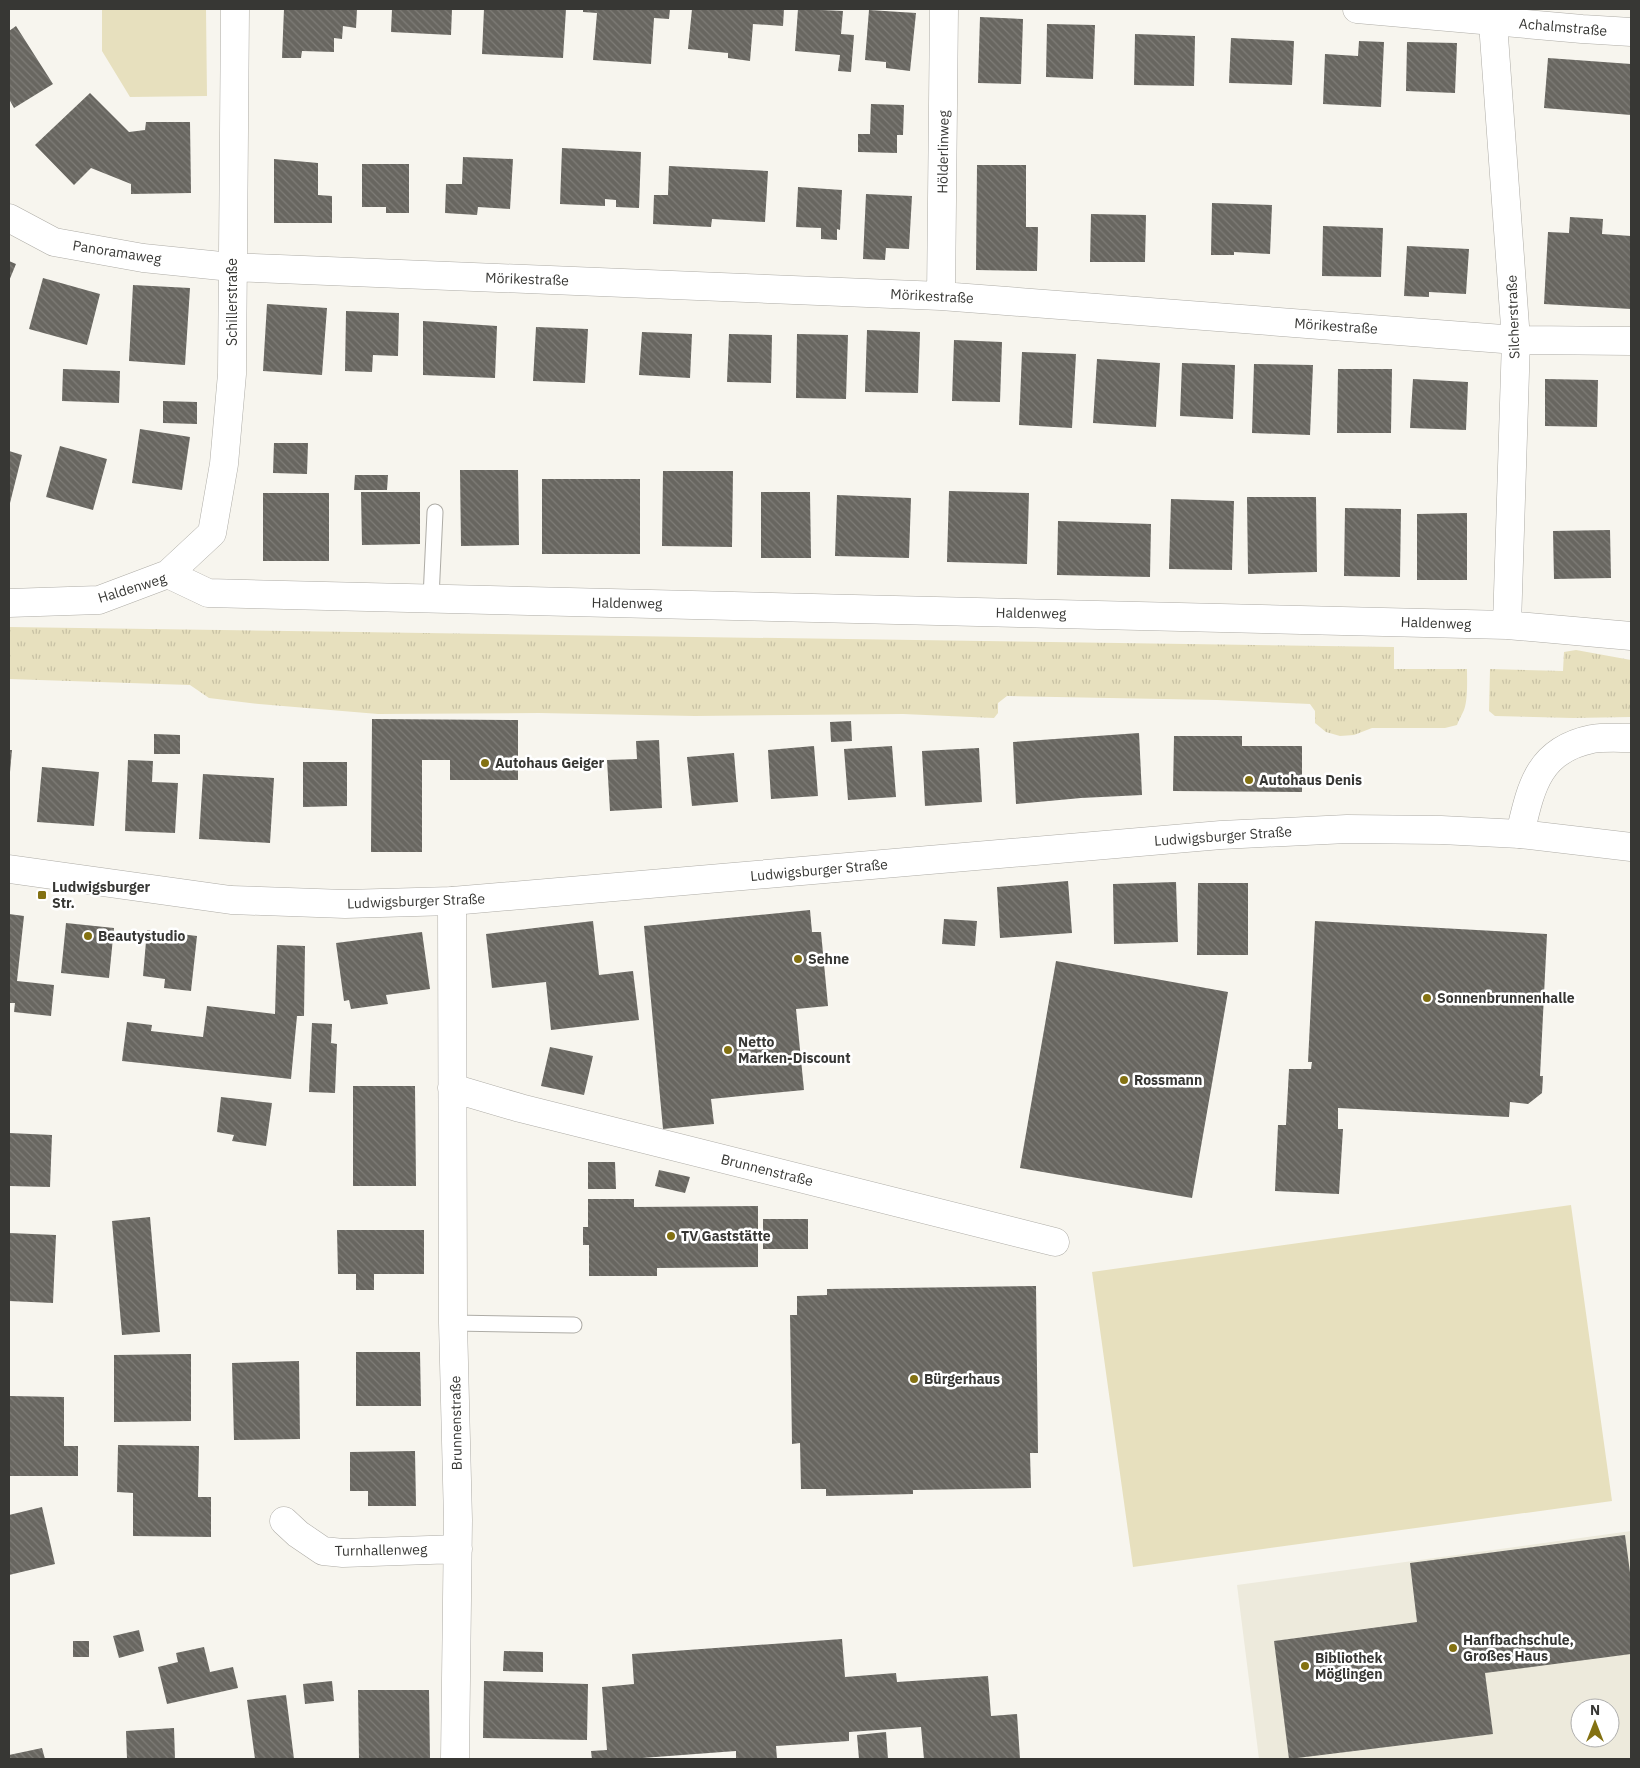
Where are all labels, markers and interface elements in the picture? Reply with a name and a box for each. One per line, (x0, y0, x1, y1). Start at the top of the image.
street label: Achalmstraße (1518, 14, 1608, 40)
street label: Hölderlinweg (933, 110, 953, 194)
street label: Panoramaweg (71, 236, 163, 268)
street label: Schillerstraße (223, 258, 241, 346)
street label: Mörikestraße (485, 269, 569, 289)
street label: Silcherstraße (1503, 274, 1523, 359)
street label: Mörikestraße (890, 285, 974, 307)
street label: Mörikestraße (1294, 314, 1379, 338)
street label: Haldenweg (96, 569, 169, 607)
street label: Haldenweg (592, 593, 663, 613)
street label: Haldenweg (996, 603, 1067, 623)
street label: Haldenweg (1400, 613, 1472, 633)
place label: Autohaus Geiger (495, 754, 605, 772)
marker: Autohaus Geiger (479, 757, 491, 769)
place label: Autohaus Denis (1259, 771, 1362, 789)
marker: Autohaus Denis (1243, 774, 1255, 786)
street label: Ludwigsburger Straße (1154, 822, 1293, 850)
street label: Ludwigsburger Straße (749, 855, 889, 885)
place label: Ludwigsburger Str. (52, 878, 151, 912)
marker: Ludwigsburger Str. (36, 889, 48, 901)
street label: Ludwigsburger Straße (347, 890, 486, 912)
place label: Beautystudio (98, 927, 185, 945)
marker: Beautystudio (82, 930, 94, 942)
place label: Sehne (808, 950, 849, 968)
marker: Sehne (792, 953, 804, 965)
place label: Sonnenbrunnenhalle (1437, 989, 1575, 1007)
marker: Sonnenbrunnenhalle (1421, 992, 1433, 1004)
place label: Netto Marken-Discount (738, 1033, 851, 1067)
marker: Netto Marken-Discount (722, 1044, 734, 1056)
place label: Rossmann (1134, 1071, 1202, 1089)
marker: Rossmann (1118, 1074, 1130, 1086)
street label: Brunnenstraße (719, 1150, 815, 1190)
place label: TV Gaststätte (681, 1227, 771, 1245)
marker: TV Gaststätte (665, 1230, 677, 1242)
place label: Bürgerhaus (924, 1370, 1000, 1388)
marker: Bürgerhaus (908, 1373, 920, 1385)
street label: Brunnenstraße (446, 1375, 466, 1470)
street label: Turnhallenweg (335, 1540, 428, 1560)
place label: Hanfbachschule, Großes Haus (1463, 1631, 1574, 1665)
marker: Hanfbachschule, Großes Haus (1447, 1642, 1459, 1654)
place label: Bibliothek Möglingen (1315, 1649, 1383, 1683)
marker: Bibliothek Möglingen (1299, 1660, 1311, 1672)
north arrow (1570, 1698, 1620, 1748)
text: N (1590, 1701, 1600, 1719)

